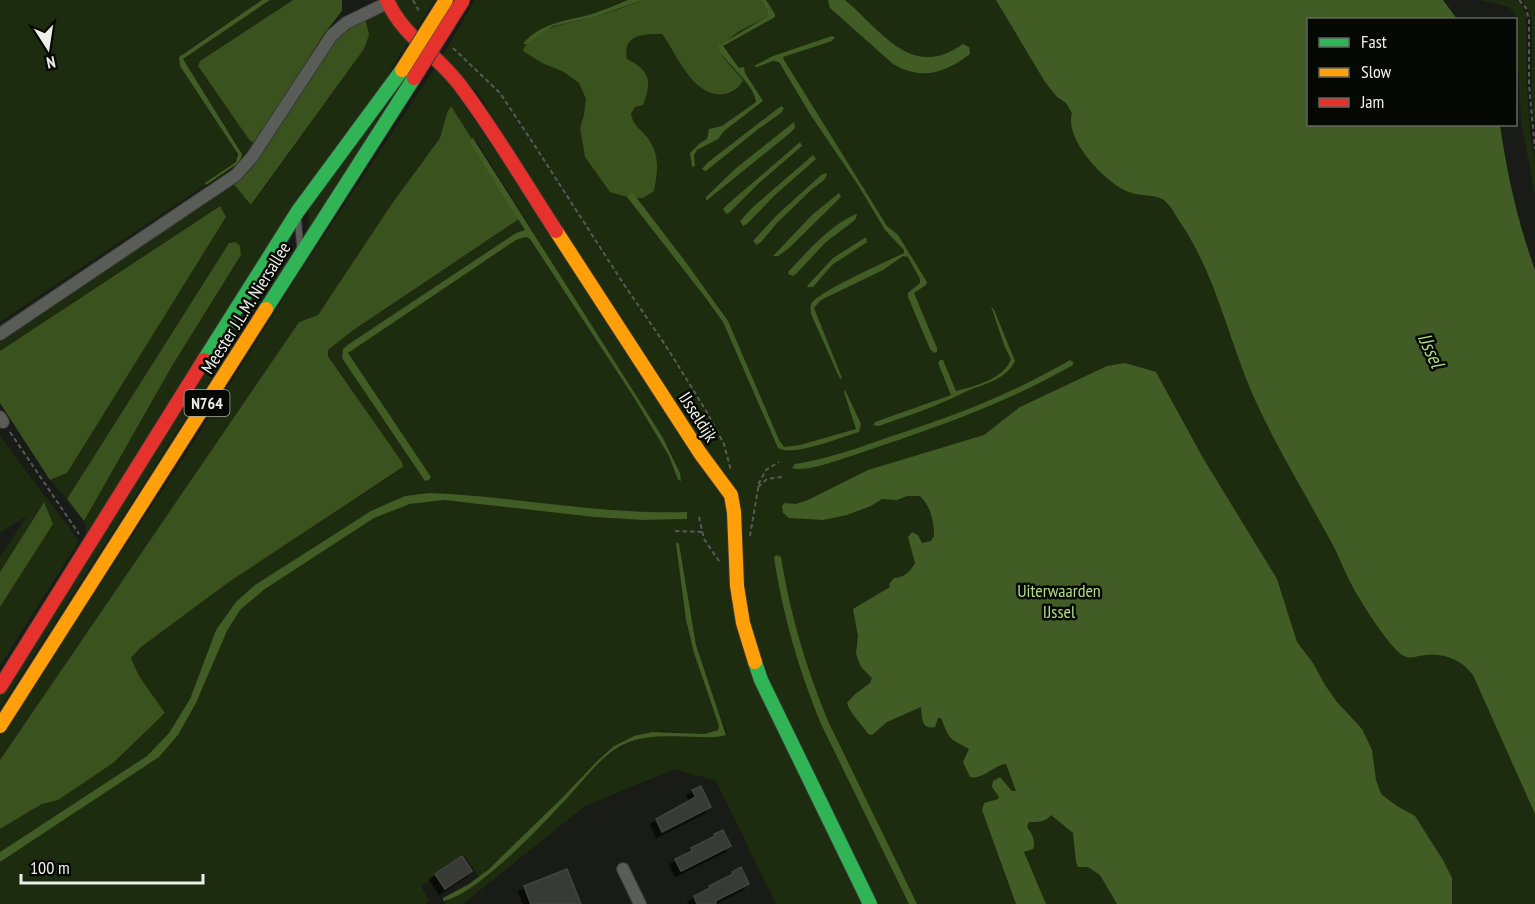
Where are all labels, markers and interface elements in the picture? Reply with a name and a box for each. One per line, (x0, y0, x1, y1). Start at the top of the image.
north arrow (18, 18, 78, 78)
legend (1307, 18, 1517, 126)
text: Fast (1361, 30, 1387, 53)
text: N (45, 52, 57, 73)
text: Slow (1361, 60, 1392, 83)
text: Jam (1360, 90, 1384, 113)
street label: Meester J.L.M. Niersallee (196, 238, 295, 378)
water label: IJssel (1412, 328, 1451, 374)
street label: IJsseldijk (674, 387, 723, 446)
road number: N764 (184, 390, 230, 416)
park label: Uiterwaarden IJssel (1017, 579, 1101, 623)
scale bar (21, 847, 202, 885)
text: 100 m (30, 856, 70, 879)

